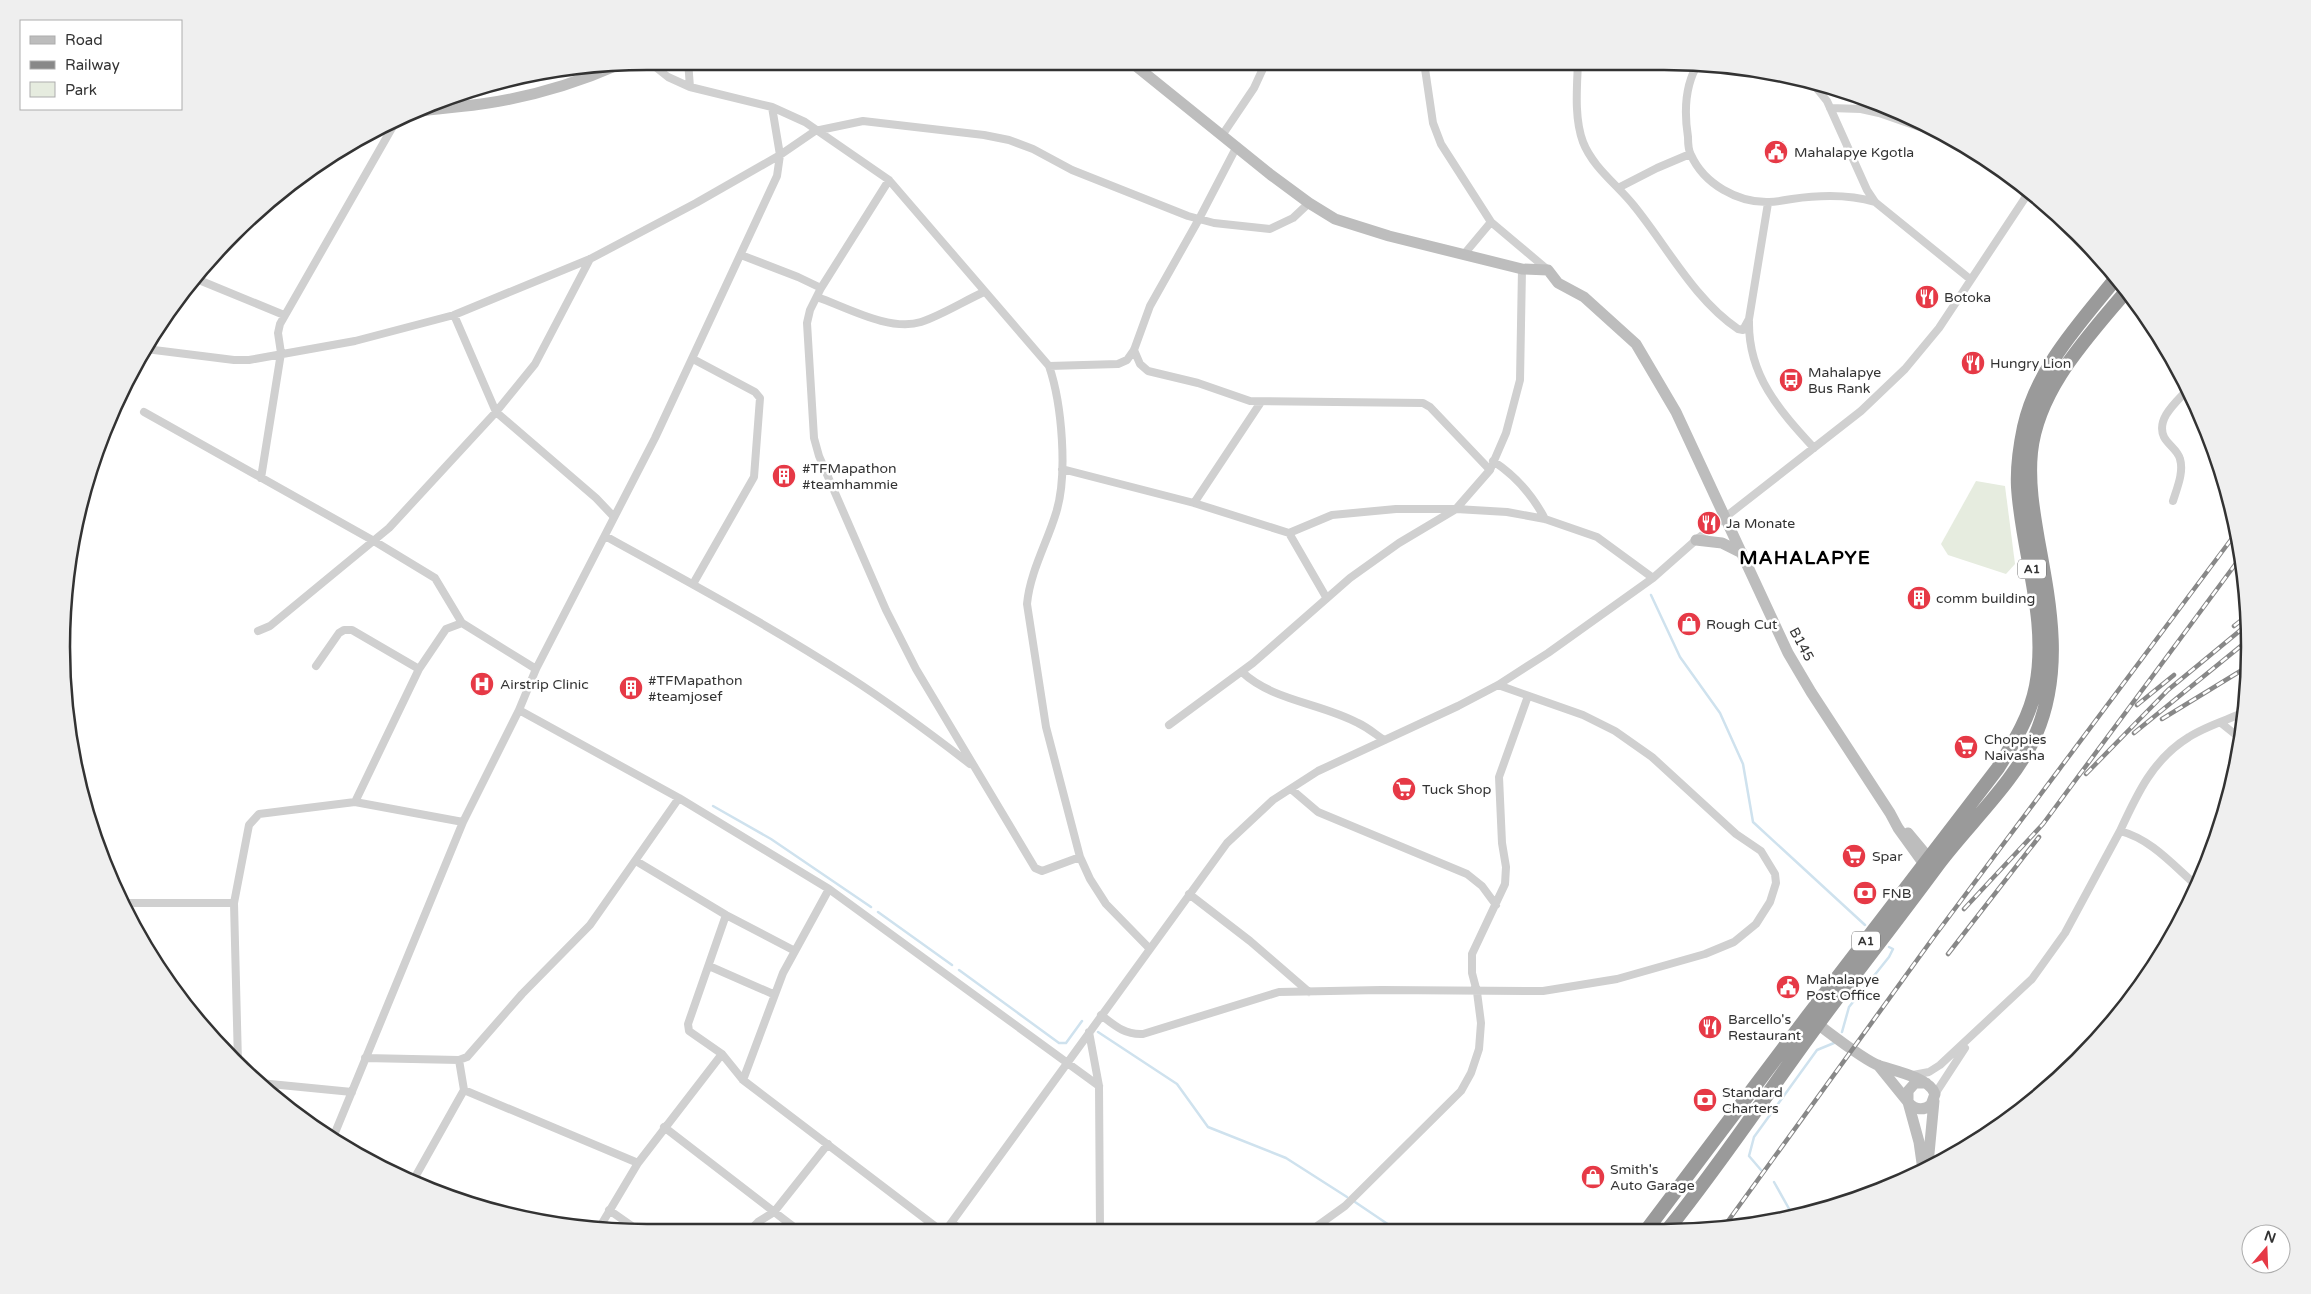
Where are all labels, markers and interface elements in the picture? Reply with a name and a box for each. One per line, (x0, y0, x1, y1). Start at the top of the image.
legend (20, 20, 182, 110)
text: Road (65, 31, 103, 49)
text: Railway (65, 56, 120, 74)
text: Park (65, 81, 97, 99)
public building icon: Mahalapye Kgotla (1763, 139, 1789, 165)
place label: Mahalapye Kgotla (1794, 144, 1914, 161)
restaurant icon: Botoka (1914, 284, 1940, 310)
place label: Botoka (1944, 289, 1991, 306)
restaurant icon: Hungry Lion (1960, 350, 1986, 376)
place label: Hungry Lion (1990, 355, 2071, 372)
place label: Mahalapye Bus Rank (1808, 364, 1881, 397)
bus stop icon: Mahalapye Bus Rank (1778, 367, 1804, 393)
place label: #TFMapathon #teamhammie (802, 460, 898, 493)
building icon: #TFMapathon #teamhammie (771, 463, 797, 489)
restaurant icon: Ja Monate (1696, 510, 1722, 536)
place label: Ja Monate (1726, 515, 1795, 532)
district label: MAHALAPYE (1739, 547, 1871, 569)
road number: A1 (2018, 560, 2046, 578)
building icon: comm building (1906, 585, 1932, 611)
place label: comm building (1936, 590, 2035, 607)
shop icon: Rough Cut (1676, 611, 1702, 637)
place label: Rough Cut (1706, 616, 1778, 633)
street label: B145 (1786, 624, 1818, 664)
hospital icon: Airstrip Clinic (469, 671, 495, 697)
place label: #TFMapathon #teamjosef (648, 672, 742, 705)
building icon: #TFMapathon #teamjosef (618, 675, 644, 701)
place label: Airstrip Clinic (500, 676, 589, 693)
place label: Choppies Naivasha (1984, 731, 2047, 764)
supermarket icon: Choppies Naivasha (1953, 734, 1979, 760)
supermarket icon: Tuck Shop (1391, 776, 1417, 802)
place label: Tuck Shop (1422, 781, 1491, 798)
supermarket icon: Spar (1841, 843, 1867, 869)
place label: Spar (1872, 848, 1903, 865)
bank icon: FNB (1852, 880, 1878, 906)
place label: FNB (1882, 885, 1911, 902)
road number: A1 (1852, 931, 1880, 950)
place label: Mahalapye Post Office (1806, 971, 1881, 1004)
public building icon: Mahalapye Post Office (1775, 974, 1801, 1000)
place label: Barcello's Restaurant (1728, 1011, 1802, 1044)
restaurant icon: Barcello's Restaurant (1697, 1014, 1723, 1040)
place label: Standard Charters (1722, 1084, 1783, 1117)
bank icon: Standard Charters (1692, 1087, 1718, 1113)
place label: Smith's Auto Garage (1610, 1161, 1695, 1194)
shop icon: Smith's Auto Garage (1580, 1164, 1606, 1190)
north arrow (2241, 1224, 2291, 1274)
text: N (2262, 1227, 2278, 1247)

